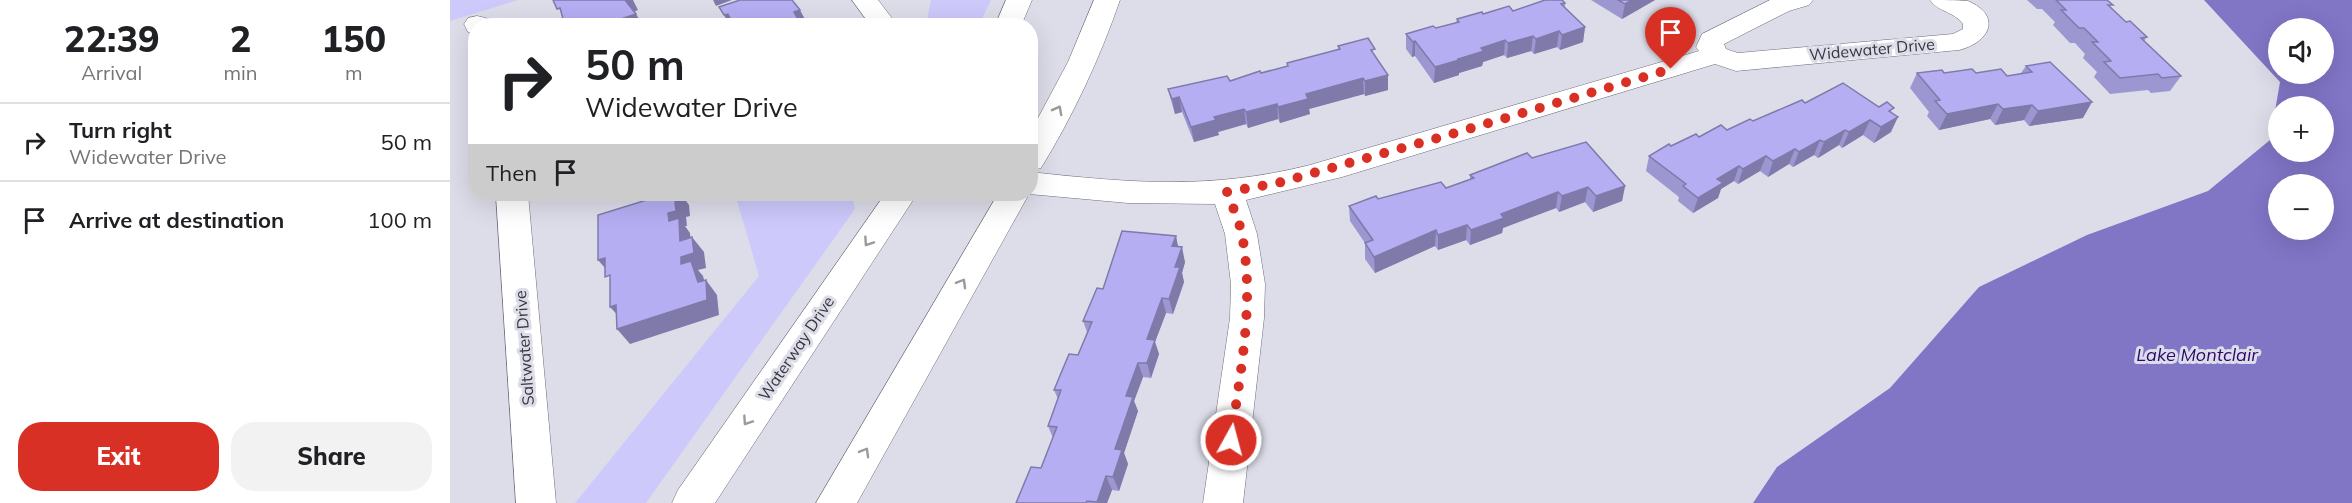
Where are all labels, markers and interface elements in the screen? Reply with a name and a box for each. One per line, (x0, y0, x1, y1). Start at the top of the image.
pin (1645, 7, 1696, 69)
text: 22:39 (64, 16, 160, 61)
text: 2 (230, 16, 251, 61)
text: 150 (321, 16, 386, 61)
icon: arrive (1654, 16, 1687, 49)
map controls (2268, 18, 2334, 240)
button: sound (2268, 18, 2334, 84)
street label: Widewater Drive (1808, 34, 1936, 64)
text: 50 m (585, 38, 685, 91)
icon: right (486, 42, 564, 120)
text: Arrival (81, 60, 142, 85)
text: min (223, 60, 258, 85)
text: m (345, 60, 363, 85)
text: Widewater Drive (585, 90, 798, 124)
button: + (2268, 96, 2334, 162)
one-way arrow (1051, 105, 1062, 116)
text: Turn right (69, 116, 172, 144)
icon: right (18, 126, 51, 159)
text: 50 m (381, 128, 432, 156)
text: Widewater Drive (69, 144, 227, 169)
icon: arrive (549, 156, 582, 189)
text: Then (486, 159, 537, 187)
button: − (2268, 174, 2334, 240)
icon: arrive (18, 204, 51, 237)
text: Arrive at destination (69, 206, 284, 234)
text: 100 m (367, 206, 432, 234)
one-way arrow (864, 235, 875, 246)
one-way arrow (954, 279, 966, 289)
street label: Saltwater Drive (510, 290, 538, 406)
street label: Waterway Drive (754, 292, 838, 404)
water label: Lake Montclair (2136, 343, 2259, 366)
position arrow (1199, 408, 1263, 472)
one-way arrow (743, 414, 754, 425)
button: Exit (18, 422, 219, 491)
button: Share (231, 422, 432, 491)
one-way arrow (858, 448, 869, 458)

